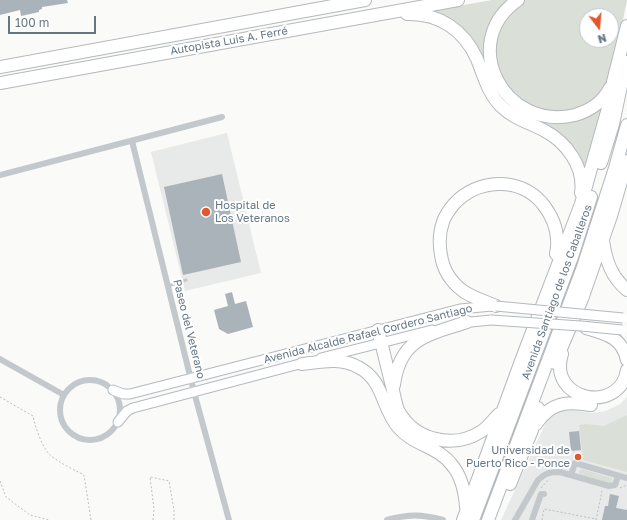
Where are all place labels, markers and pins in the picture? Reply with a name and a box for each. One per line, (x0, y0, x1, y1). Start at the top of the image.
place label: Hospital de Los Veteranos (215, 199, 290, 225)
marker: Hospital de Los Veteranos (200, 206, 212, 218)
place label: Universidad de Puerto Rico - Ponce (466, 444, 570, 470)
marker: Universidad de Puerto Rico - Ponce (573, 452, 583, 462)

